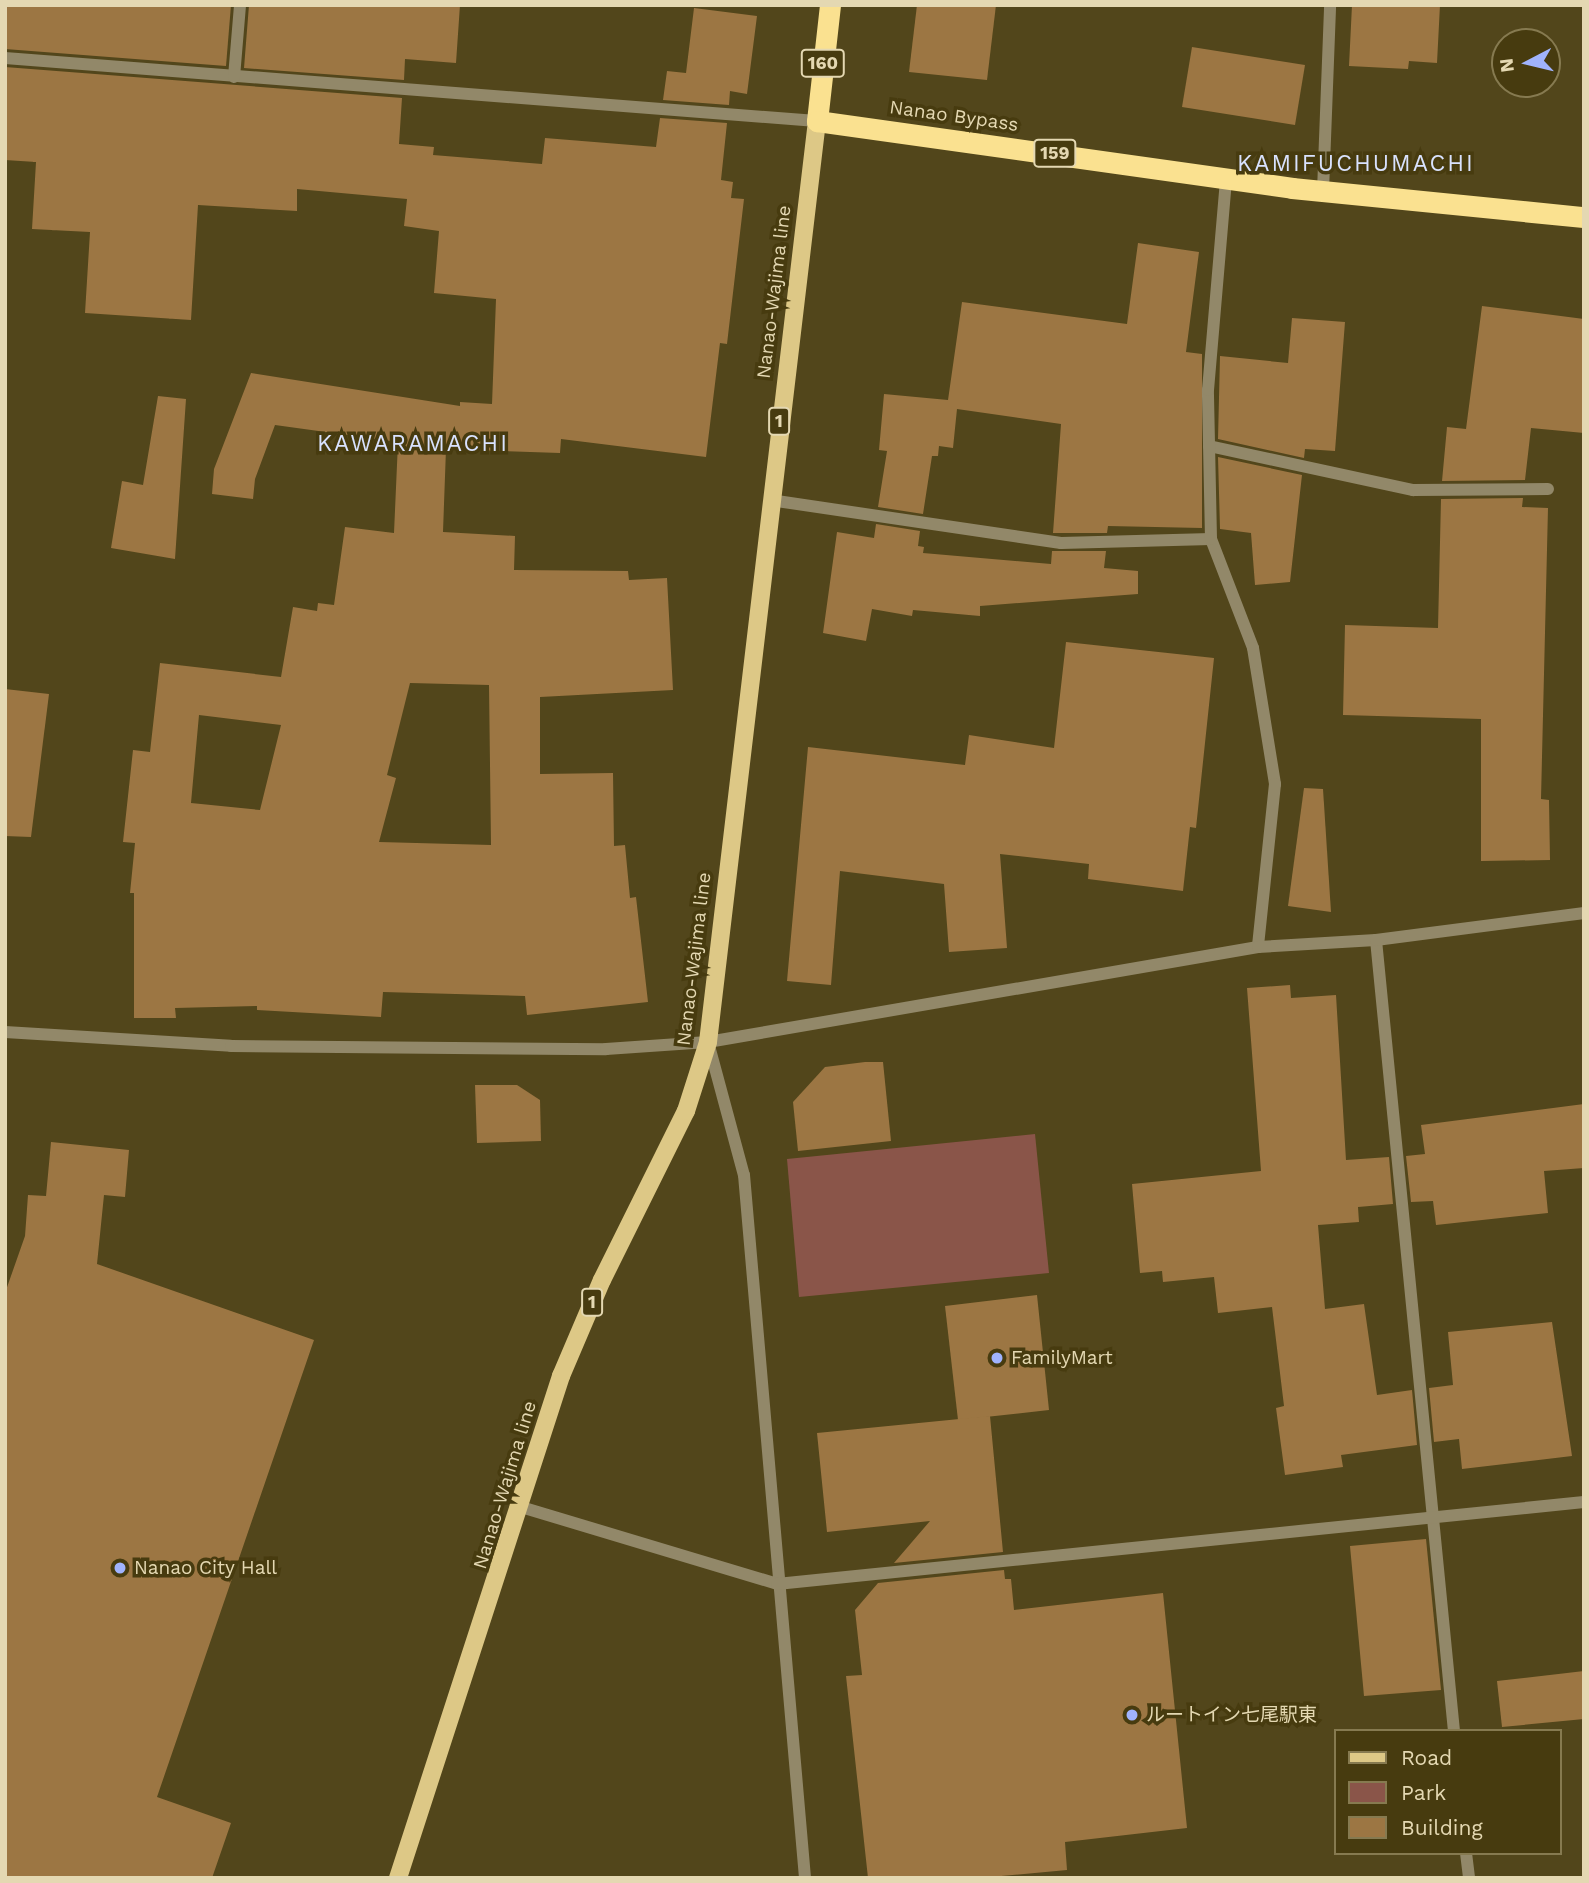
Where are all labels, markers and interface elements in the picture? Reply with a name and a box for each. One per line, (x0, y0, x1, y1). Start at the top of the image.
north arrow (1491, 28, 1561, 98)
road number: 160 (800, 48, 846, 78)
text: N (1494, 57, 1519, 74)
street label: Nanao Bypass (888, 96, 1020, 136)
road number: 159 (1032, 138, 1078, 168)
district label: KAMIFUCHUMACHI (1239, 150, 1473, 178)
street label: Nanao-Wajima line (752, 204, 796, 380)
road number: 1 (767, 407, 791, 436)
district label: KAWARAMACHI (318, 430, 508, 458)
street label: Nanao-Wajima line (672, 871, 716, 1047)
road number: 1 (580, 1288, 604, 1316)
place label: FamilyMart (1011, 1347, 1113, 1369)
marker: FamilyMart (989, 1350, 1005, 1366)
street label: Nanao-Wajima line (469, 1398, 541, 1572)
place label: Nanao City Hall (134, 1557, 278, 1579)
marker: Nanao City Hall (112, 1560, 128, 1576)
place label: ルートイン七尾駅東 (1146, 1704, 1317, 1726)
marker: ルートイン七尾駅東 (1124, 1707, 1140, 1723)
legend (1334, 1729, 1561, 1855)
text: Road (1401, 1745, 1452, 1770)
text: Park (1401, 1780, 1446, 1805)
text: Building (1401, 1815, 1483, 1840)

